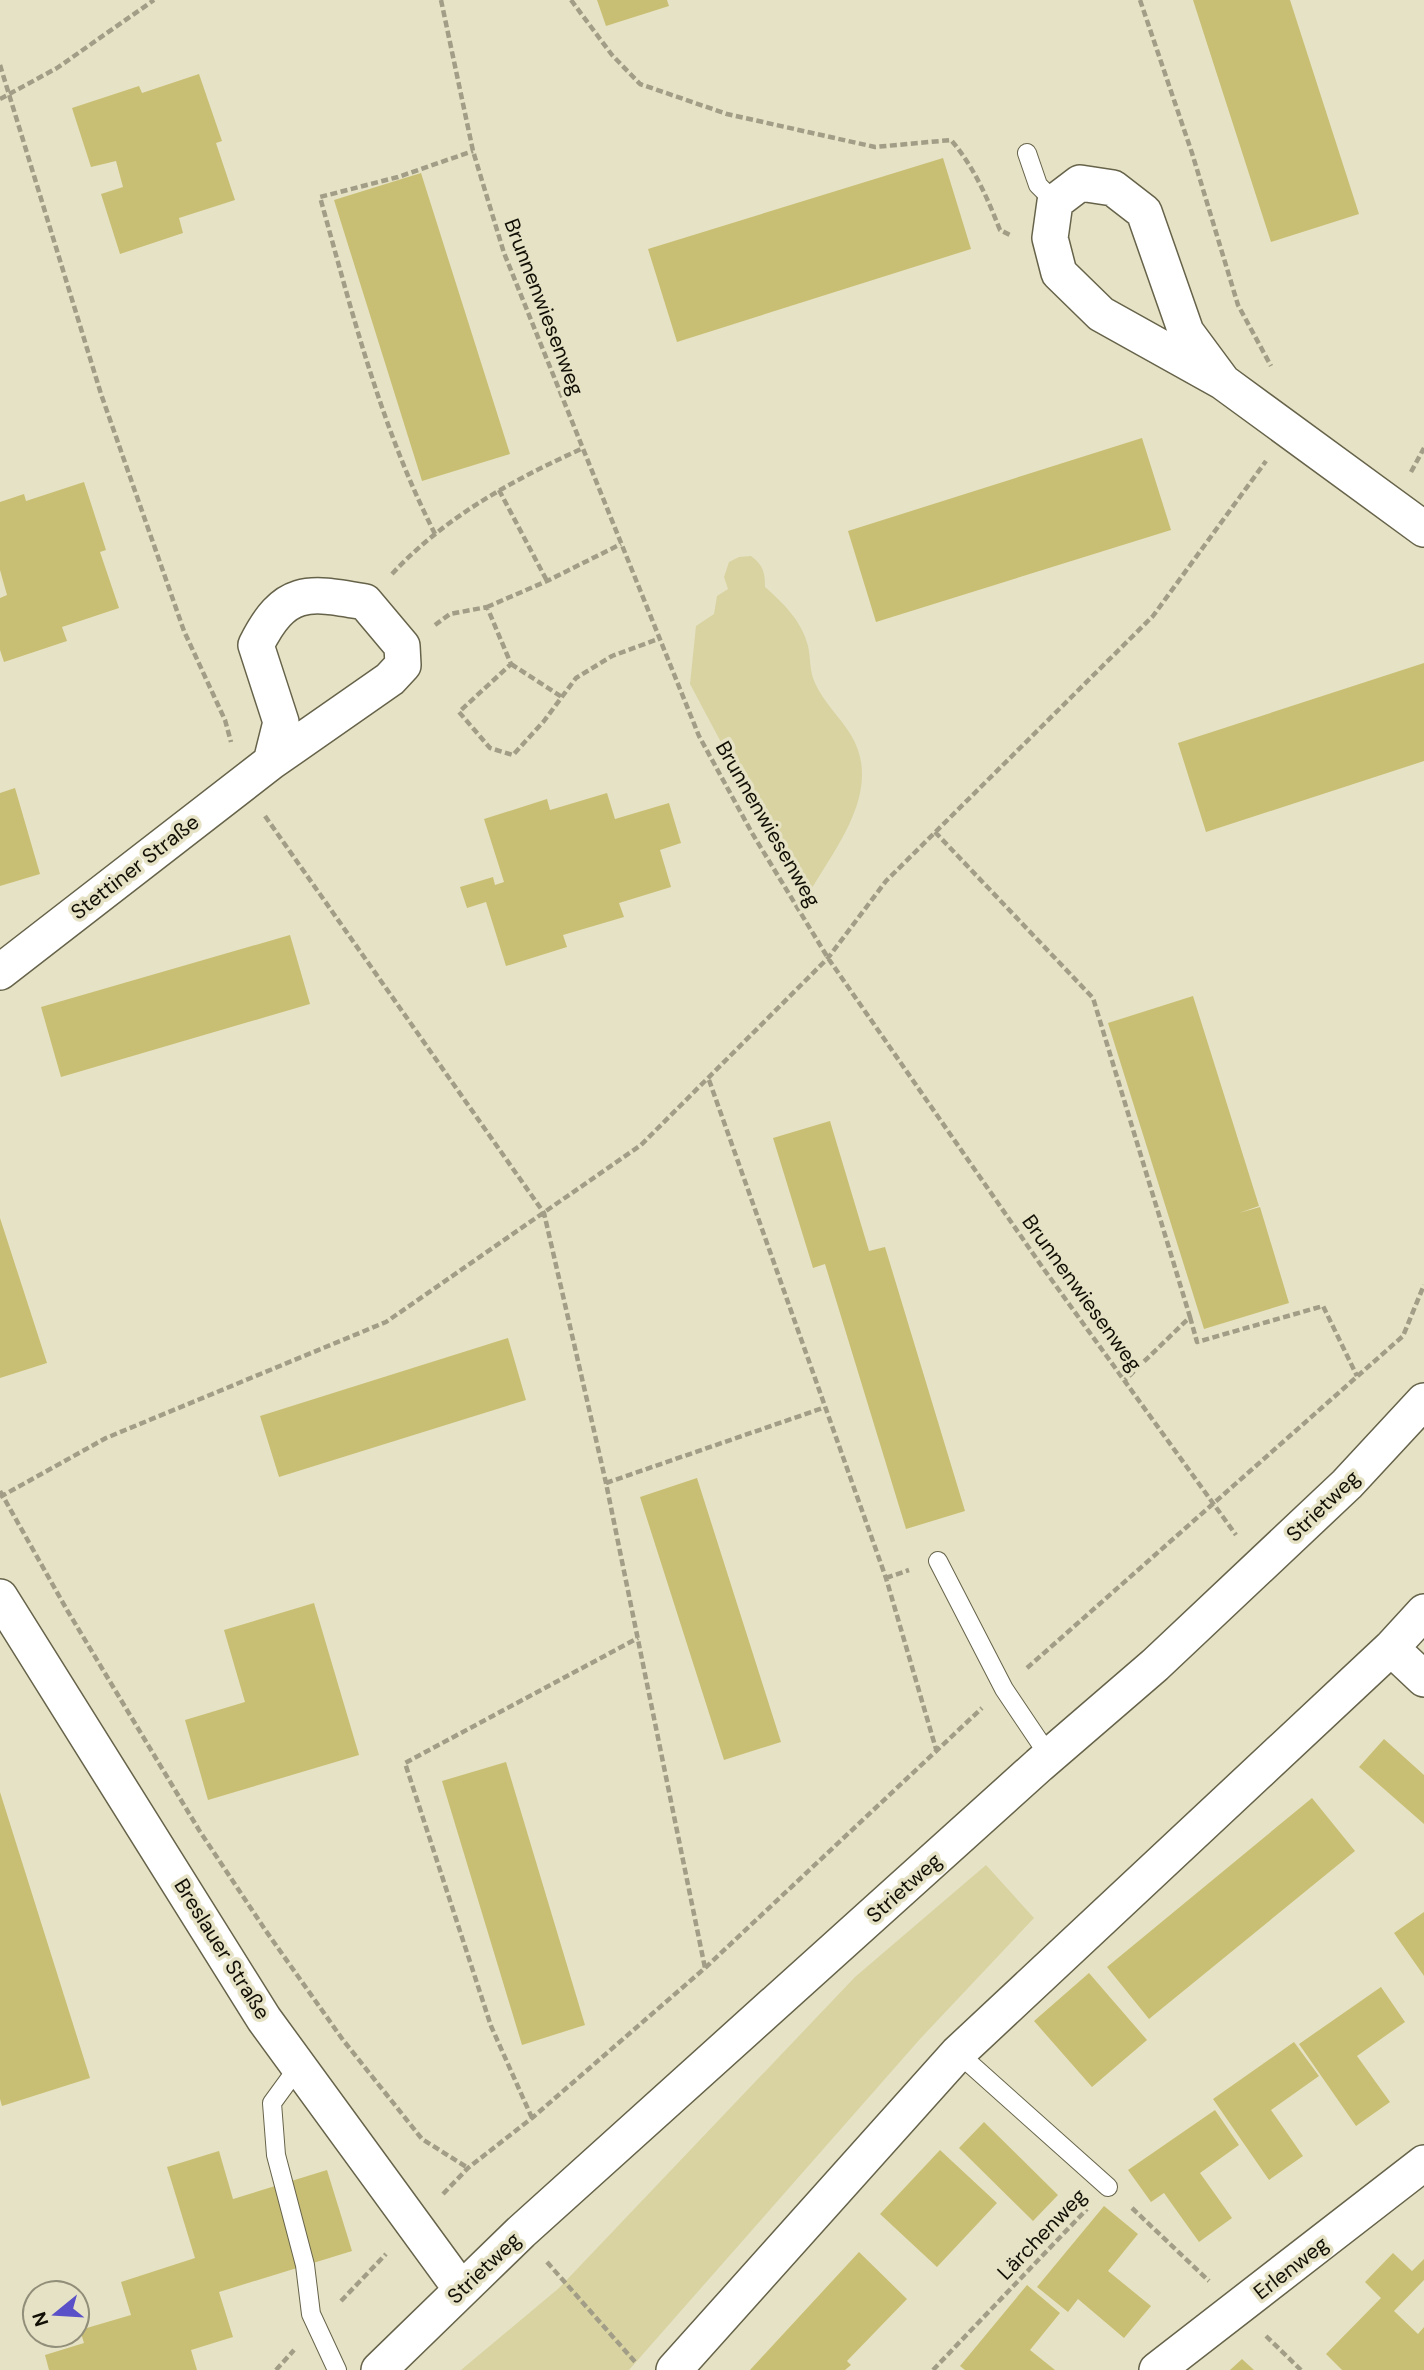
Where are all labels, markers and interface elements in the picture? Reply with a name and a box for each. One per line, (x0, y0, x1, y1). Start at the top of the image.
street label: Brunnenwiesenweg (497, 215, 591, 400)
street label: Brunnenwiesenweg (709, 736, 827, 912)
street label: Stettiner Straße (65, 808, 205, 926)
street label: Brunnenwiesenweg (1016, 1209, 1149, 1377)
street label: Strietweg (1280, 1464, 1366, 1548)
street label: Strietweg (860, 1847, 948, 1929)
street label: Breslauer Straße (167, 1873, 277, 2025)
street label: Lärchenweg (991, 2182, 1093, 2286)
street label: Strietweg (441, 2226, 527, 2310)
street label: Erlenweg (1248, 2230, 1334, 2306)
north arrow (21, 2279, 91, 2349)
text: N (26, 2309, 54, 2330)

